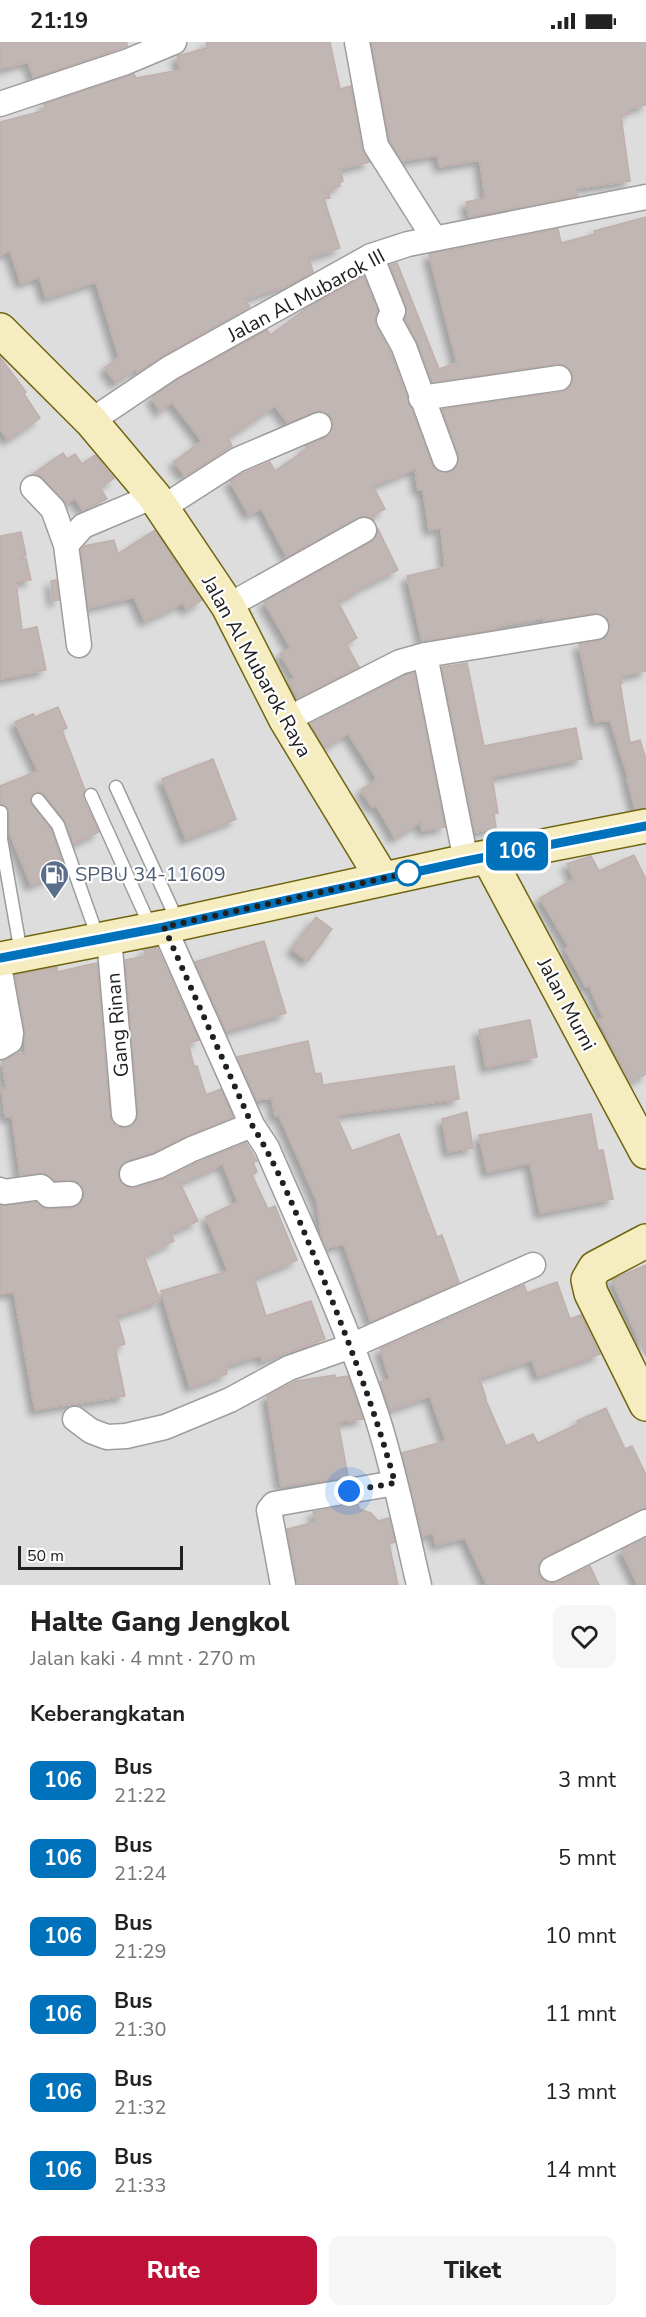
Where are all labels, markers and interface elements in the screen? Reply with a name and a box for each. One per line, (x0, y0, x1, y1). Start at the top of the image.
text: 21:19 (30, 6, 88, 36)
street label: Jalan Al Mubarok III (222, 242, 390, 349)
street label: Jalan Al Mubarok Raya (195, 570, 318, 762)
line badge: 106 (482, 832, 552, 870)
text: 106 (498, 837, 536, 865)
fuel station icon: SPBU 34-11609 (38, 858, 70, 900)
unlabelled marker (395, 860, 421, 886)
place label: SPBU 34-11609 (75, 861, 226, 888)
street label: Jalan Murni (530, 952, 602, 1055)
street label: Gang Rinan (99, 972, 136, 1078)
your location (334, 1476, 364, 1506)
scale bar (18, 1543, 183, 1570)
text: 50 m (27, 1545, 64, 1567)
text: Halte Gang Jengkol (30, 1603, 290, 1641)
button: heart (553, 1605, 616, 1668)
text: Jalan kaki · 4 mnt · 270 m (30, 1645, 256, 1672)
text: Keberangkatan (30, 1699, 185, 1729)
text: Bus (114, 1752, 153, 1782)
text: 3 mnt (558, 1765, 616, 1795)
text: 106 (44, 1766, 82, 1794)
text: 21:22 (114, 1782, 167, 1809)
text: Bus (114, 1830, 153, 1860)
text: 5 mnt (558, 1843, 616, 1873)
text: 106 (44, 1844, 82, 1872)
text: 21:24 (114, 1860, 167, 1887)
text: Bus (114, 1908, 153, 1938)
text: 10 mnt (545, 1921, 616, 1951)
text: 106 (44, 1922, 82, 1950)
text: 21:29 (114, 1938, 167, 1965)
text: Bus (114, 1986, 153, 2016)
text: 11 mnt (545, 1999, 616, 2029)
text: 106 (44, 2000, 82, 2028)
text: 21:30 (114, 2016, 167, 2043)
text: Bus (114, 2064, 153, 2094)
text: 13 mnt (545, 2077, 616, 2107)
text: 106 (44, 2078, 82, 2106)
text: 21:32 (114, 2094, 167, 2121)
text: Bus (114, 2142, 153, 2172)
text: 14 mnt (545, 2155, 616, 2185)
text: 106 (44, 2156, 82, 2184)
text: 21:33 (114, 2172, 167, 2199)
button: Rute (30, 2236, 317, 2305)
button: Tiket (329, 2236, 616, 2305)

